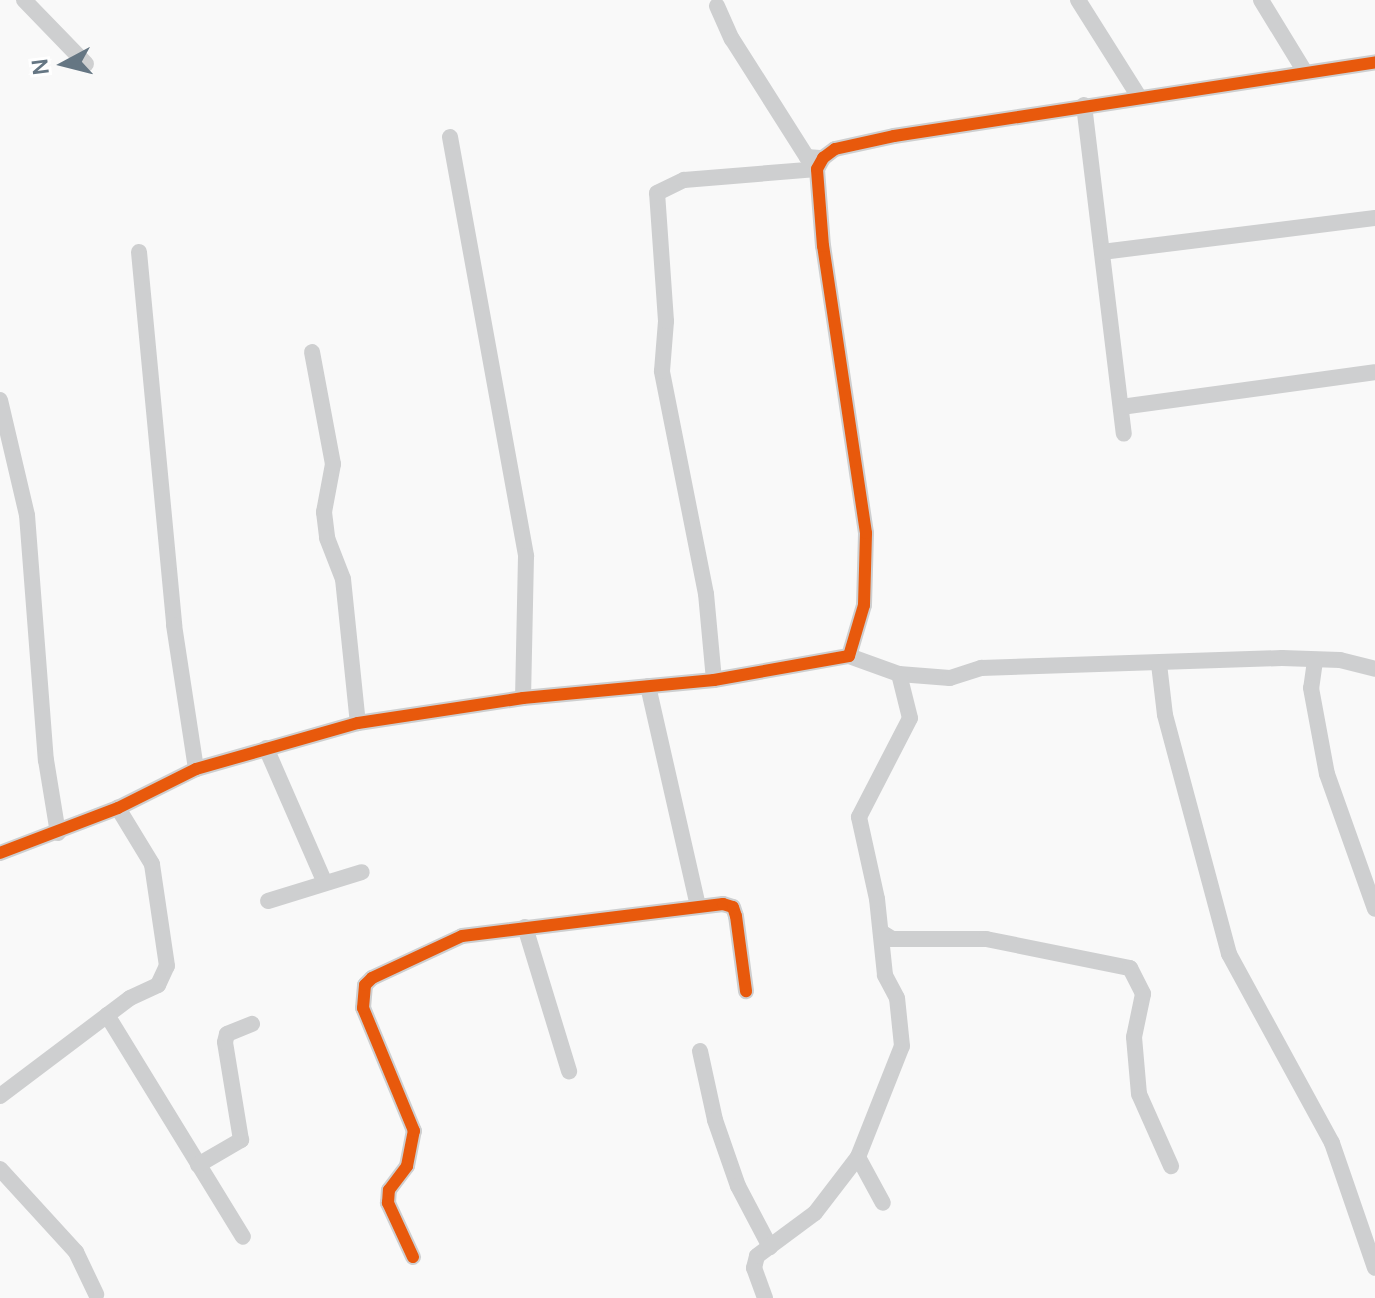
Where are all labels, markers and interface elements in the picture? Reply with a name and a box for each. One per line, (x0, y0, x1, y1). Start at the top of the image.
north arrow (24, 24, 104, 104)
text: N (24, 57, 56, 77)

